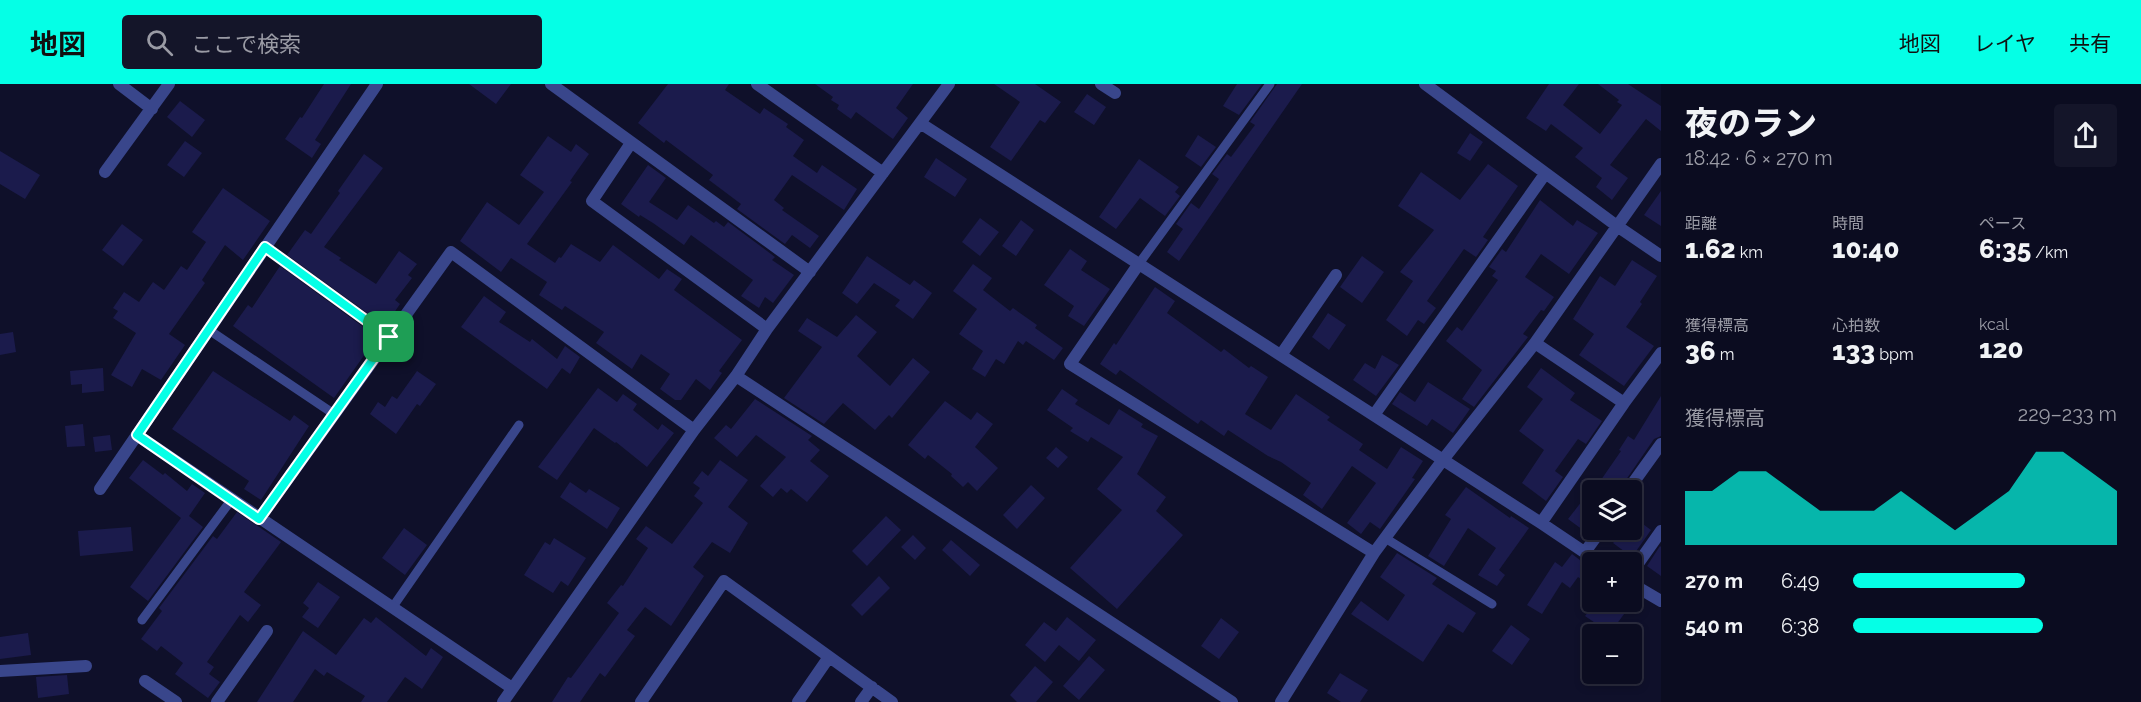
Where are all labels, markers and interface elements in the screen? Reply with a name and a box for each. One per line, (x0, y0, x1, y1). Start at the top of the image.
search box (122, 15, 542, 69)
icon: search (143, 26, 176, 59)
text: 地図 (30, 28, 86, 61)
text: ここで検索 (191, 31, 301, 57)
text: 地図 (1899, 31, 1941, 56)
text: レイヤ (1974, 31, 2036, 56)
text: 共有 (2069, 31, 2111, 56)
text: 夜のラン (1685, 104, 1817, 143)
button: share (2054, 104, 2117, 167)
text: 18:42 · 6 × 270 m (1685, 146, 1833, 170)
text: 距離 (1685, 214, 1717, 233)
text: 時間 (1832, 214, 1864, 233)
text: ペース (1979, 214, 2026, 233)
text: 1.62 (1685, 234, 1736, 264)
text: 10:40 (1832, 234, 1900, 264)
text: 6:35 (1979, 234, 2031, 264)
text: km (1736, 243, 1763, 262)
text: /km (2031, 243, 2068, 262)
pin (363, 311, 414, 362)
text: kcal (1979, 315, 2009, 334)
text: 獲得標高 (1685, 316, 1749, 335)
text: 心拍数 (1832, 316, 1880, 335)
icon: arrive (372, 320, 405, 353)
text: 120 (1979, 334, 2024, 364)
text: 36 (1685, 336, 1716, 366)
text: 133 (1832, 336, 1875, 366)
text: m (1716, 345, 1734, 364)
text: bpm (1875, 345, 1914, 364)
text: 229–233 m (2018, 402, 2117, 426)
text: 獲得標高 (1685, 406, 1765, 430)
map controls (1582, 480, 1642, 684)
button: layers (1582, 480, 1642, 540)
button: + (1582, 552, 1642, 612)
text: 270 m (1685, 569, 1743, 593)
text: 6:49 (1781, 569, 1819, 593)
text: 540 m (1685, 614, 1743, 638)
text: 6:38 (1781, 614, 1819, 638)
button: − (1582, 624, 1642, 684)

